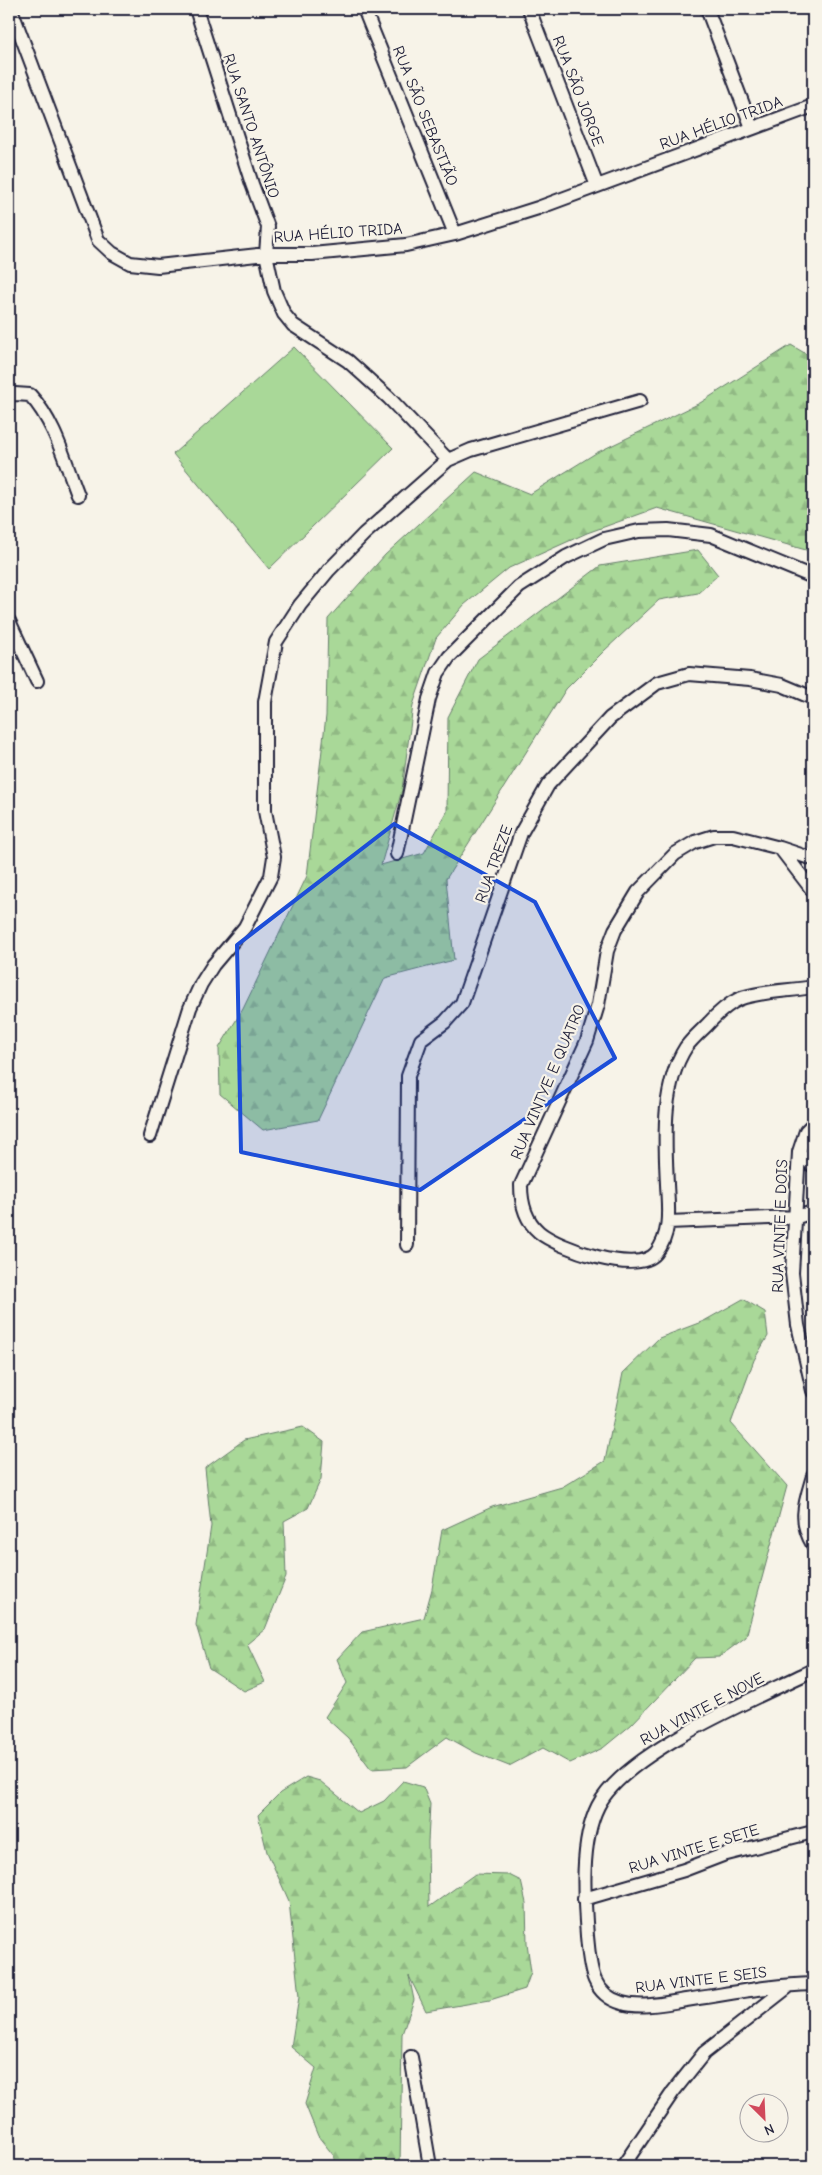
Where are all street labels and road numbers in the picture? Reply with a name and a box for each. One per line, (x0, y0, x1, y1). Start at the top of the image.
street label: RUA SÃO JORGE (549, 33, 607, 149)
street label: RUA SÃO SEBASTIÃO (389, 43, 461, 189)
street label: RUA SANTO ANTÔNIO (219, 51, 284, 201)
street label: RUA HÉLIO TRIDA (657, 92, 785, 154)
street label: RUA HÉLIO TRIDA (273, 219, 403, 246)
street label: RUA TREZE (472, 822, 517, 905)
street label: RUA VINTYE E QUATRO (507, 1002, 589, 1162)
street label: RUA VINTE E DOIS (769, 1159, 791, 1293)
street label: RUA VINTE E NOVE (637, 1669, 767, 1749)
street label: RUA VINTE E SETE (627, 1821, 762, 1877)
street label: RUA VINTE E SEIS (634, 1963, 768, 1997)

